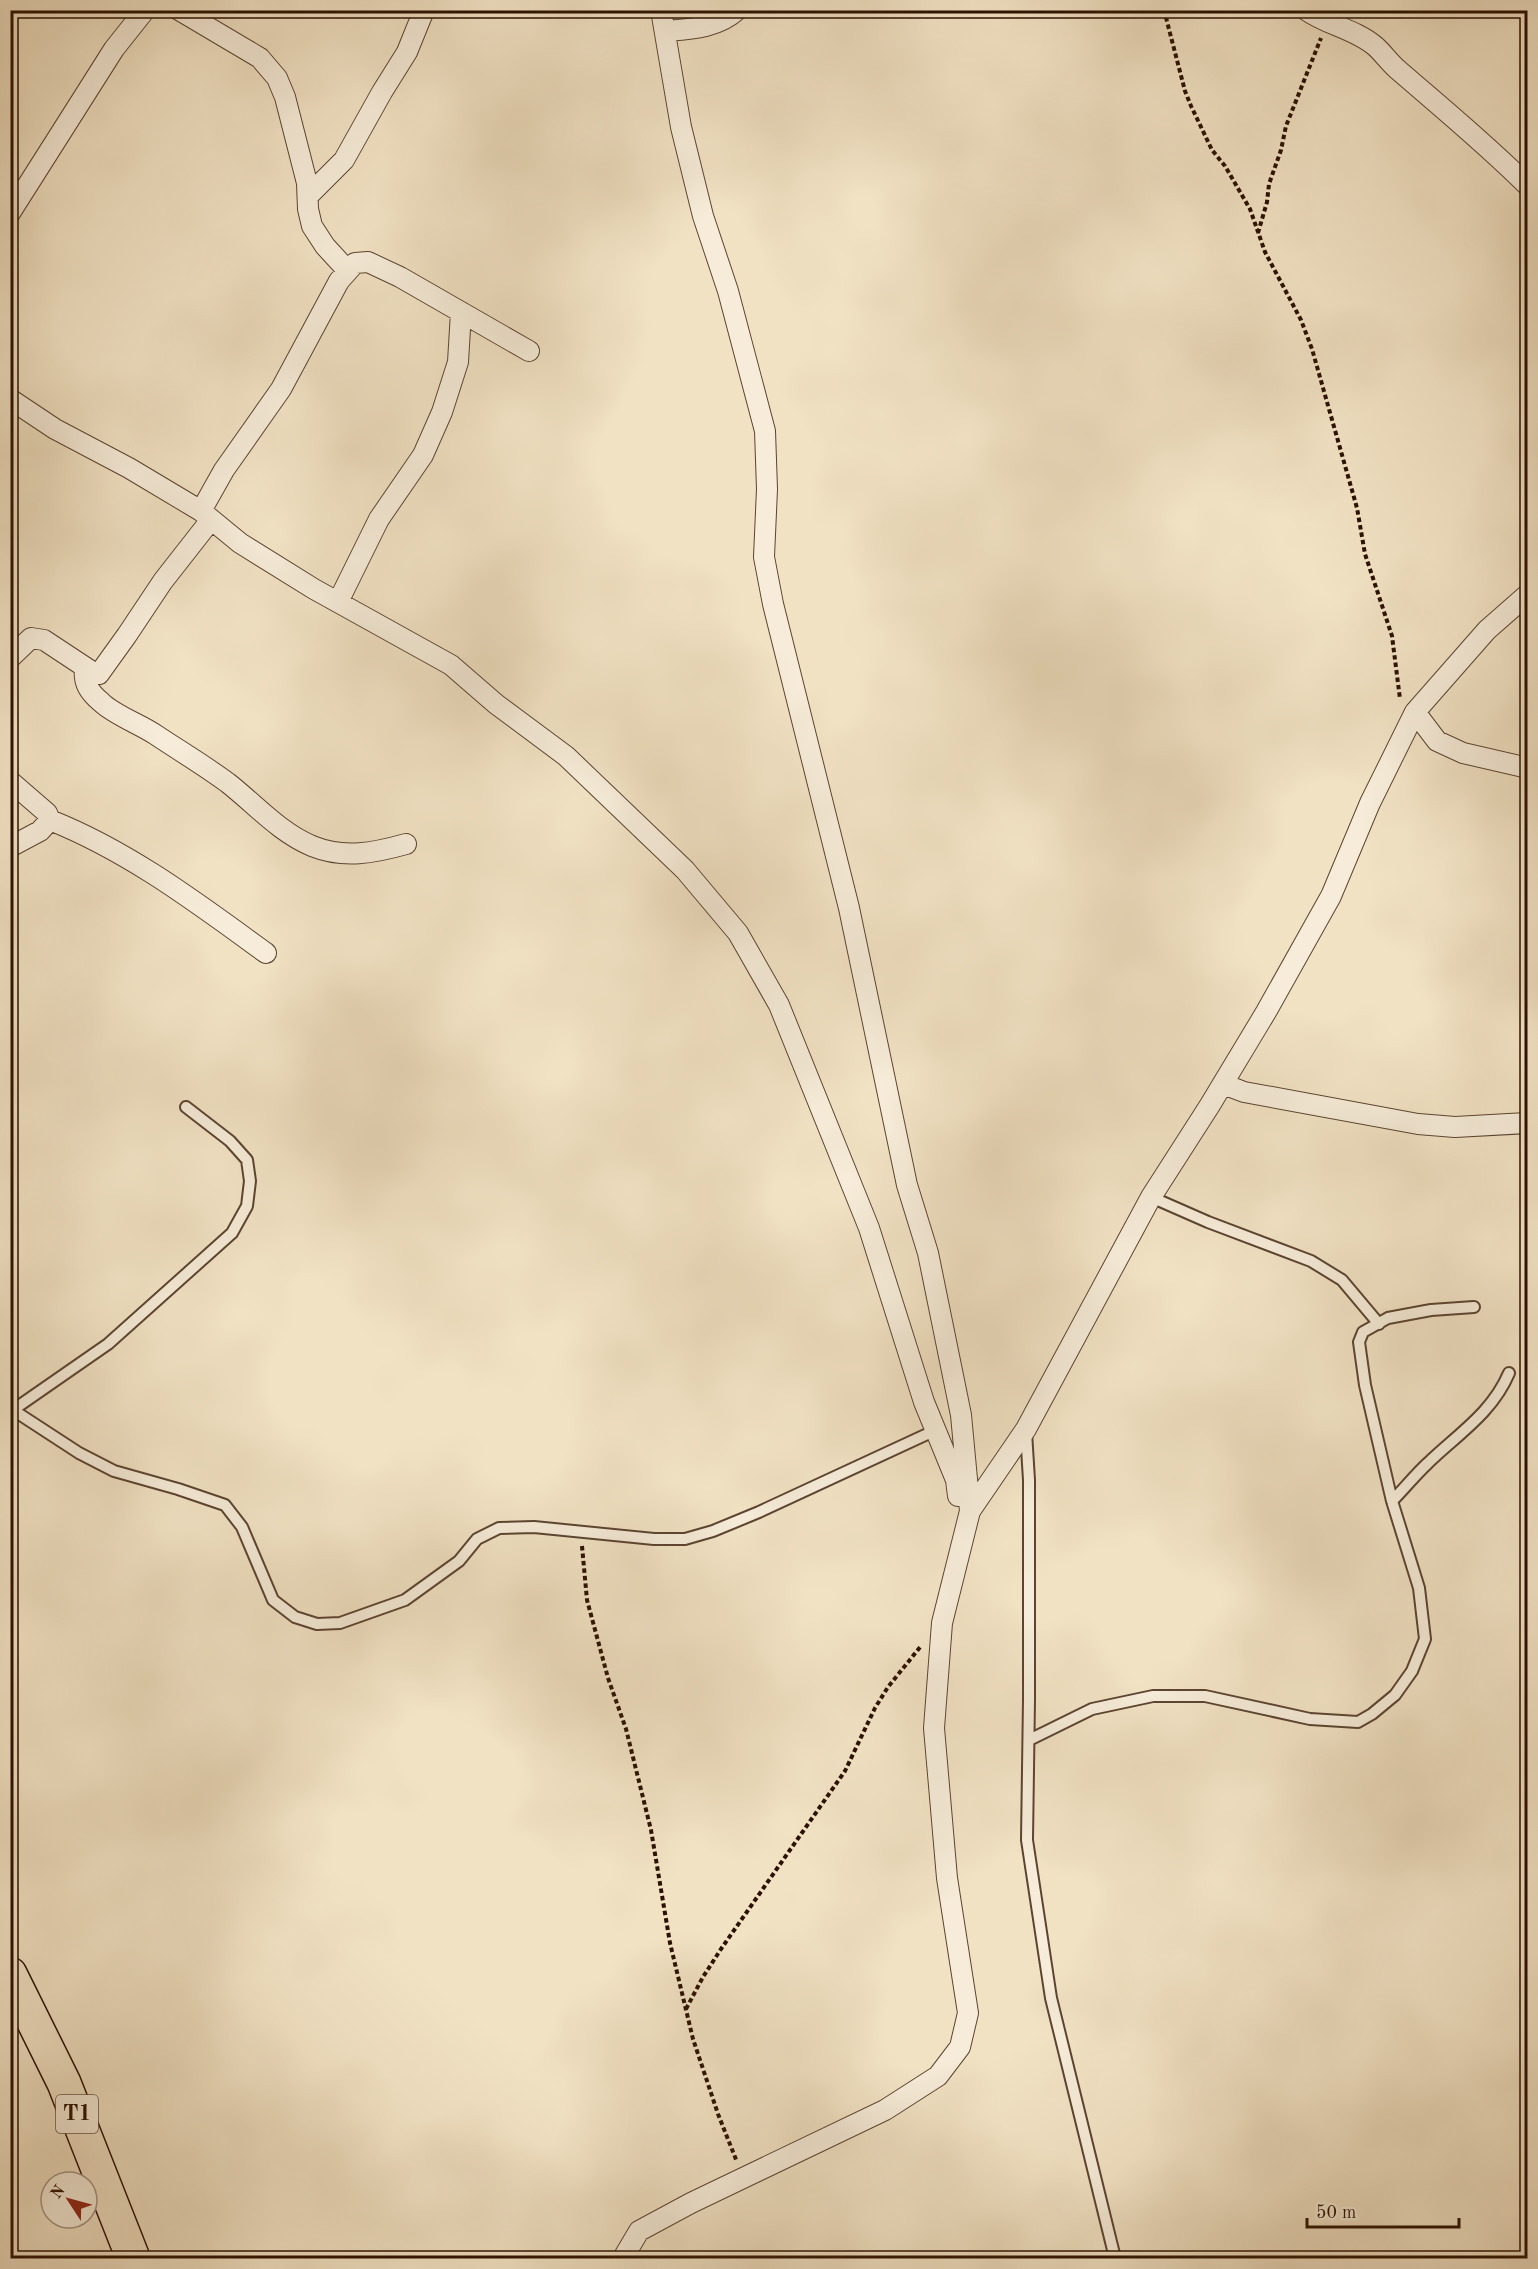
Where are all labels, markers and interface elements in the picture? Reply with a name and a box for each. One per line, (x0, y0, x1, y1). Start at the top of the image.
road number: T1 (56, 2095, 98, 2133)
north arrow (39, 2170, 99, 2230)
text: N (48, 2182, 69, 2202)
scale bar (1307, 2191, 1458, 2229)
text: 50 m (1316, 2204, 1356, 2222)

